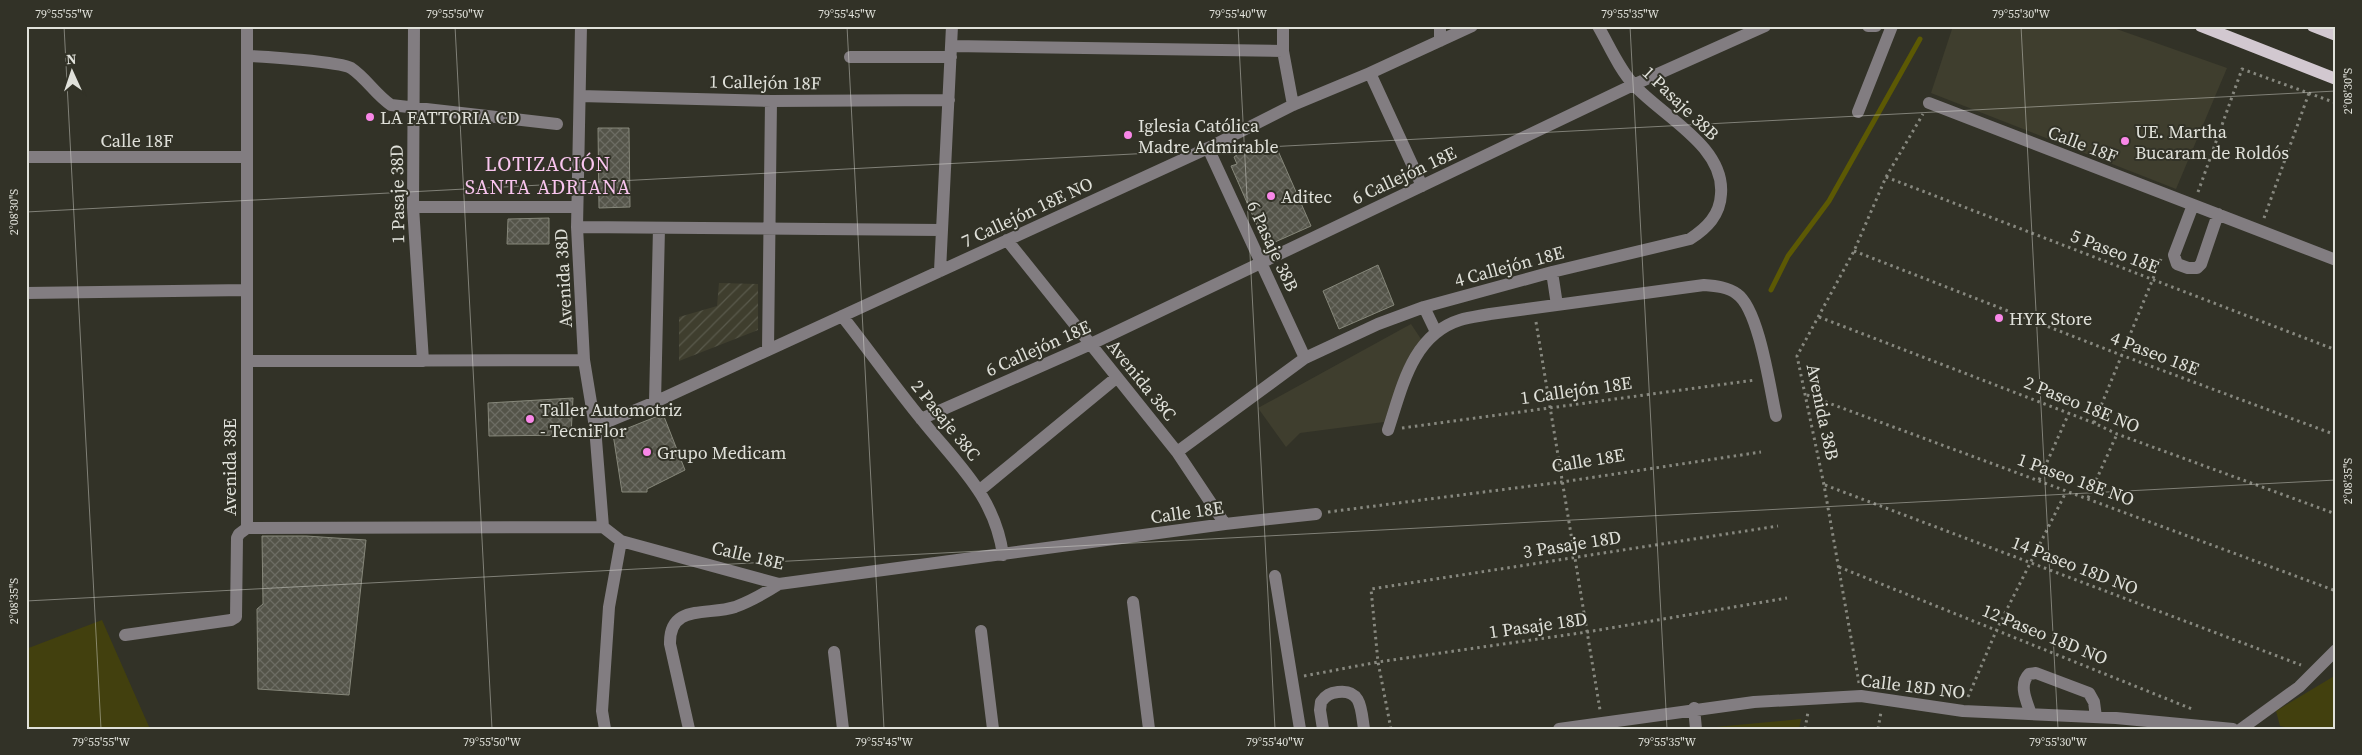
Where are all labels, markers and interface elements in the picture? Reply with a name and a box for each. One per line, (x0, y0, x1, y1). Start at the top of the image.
text: 79°55'55"W (35, 6, 93, 22)
text: 79°55'50"W (426, 6, 484, 22)
text: 79°55'45"W (818, 6, 876, 22)
text: 79°55'40"W (1209, 6, 1267, 22)
text: 79°55'35"W (1601, 6, 1659, 22)
text: 79°55'30"W (1992, 6, 2050, 22)
north arrow (48, 48, 98, 98)
text: N (66, 49, 77, 69)
street label: 1 Pasaje 38B (1637, 60, 1725, 146)
text: 2°08'30"S (2340, 68, 2356, 114)
street label: 1 Callejón 18F (709, 69, 821, 95)
place label: LA FATTORIA CD (380, 105, 520, 130)
marker: LA FATTORIA CD (364, 111, 376, 123)
place label: Iglesia Católica Madre Admirable (1138, 113, 1279, 159)
street label: Calle 18F (2044, 119, 2122, 169)
place label: UE. Martha Bucaram de Roldós (2135, 119, 2289, 165)
street label: Calle 18F (100, 128, 174, 153)
marker: Iglesia Católica Madre Admirable (1122, 129, 1134, 141)
marker: UE. Martha Bucaram de Roldós (2119, 135, 2131, 147)
street label: 6 Callejón 18E (1348, 140, 1460, 210)
street label: 1 Pasaje 38D (384, 144, 410, 244)
district label: LOTIZACIÓN SANTA ADRIANA (465, 150, 631, 201)
street label: 7 Callejón 18E NO (957, 171, 1097, 253)
place label: Aditec (1281, 184, 1332, 209)
text: 2°08'30"S (6, 189, 22, 235)
marker: Aditec (1265, 190, 1277, 202)
street label: 6 Pasaje 38B (1241, 196, 1305, 296)
street label: 5 Paseo 18E (2067, 223, 2163, 279)
street label: Avenida 38D (548, 228, 578, 328)
street label: 4 Callejón 18E (1451, 239, 1567, 293)
place label: HYK Store (2009, 306, 2092, 331)
marker: HYK Store (1993, 312, 2005, 324)
street label: 6 Callejón 18E (982, 314, 1095, 382)
street label: 4 Paseo 18E (2107, 325, 2203, 381)
street label: Avenida 38C (1102, 334, 1182, 426)
street label: Avenida 38B (1801, 362, 1845, 462)
street label: 2 Paseo 18E NO (2020, 369, 2144, 439)
street label: 1 Callejón 18E (1519, 370, 1634, 410)
street label: 2 Pasaje 38C (906, 374, 986, 466)
place label: Taller Automotriz - TecniFlor (540, 397, 682, 443)
marker: Taller Automotriz - TecniFlor (524, 413, 536, 425)
street label: Avenida 38E (217, 418, 242, 516)
place label: Grupo Medicam (657, 440, 786, 465)
street label: Calle 18E (1550, 442, 1626, 478)
marker: Grupo Medicam (641, 446, 653, 458)
street label: 1 Paseo 18E NO (2014, 446, 2138, 512)
text: 2°08'35"S (2340, 458, 2356, 504)
street label: Calle 18E (1149, 494, 1225, 529)
street label: 3 Pasaje 18D (1521, 524, 1623, 564)
street label: 14 Paseo 18D NO (2008, 529, 2142, 601)
street label: Calle 18E (709, 535, 787, 575)
text: 2°08'35"S (6, 578, 22, 624)
street label: 12 Paseo 18D NO (1978, 597, 2112, 671)
street label: 1 Pasaje 18D (1487, 606, 1589, 644)
street label: Calle 18D NO (1859, 667, 1967, 705)
text: 79°55'55"W (72, 734, 130, 750)
text: 79°55'50"W (463, 734, 521, 750)
text: 79°55'45"W (855, 734, 913, 750)
text: 79°55'40"W (1246, 734, 1304, 750)
text: 79°55'35"W (1638, 734, 1696, 750)
text: 79°55'30"W (2029, 734, 2087, 750)

